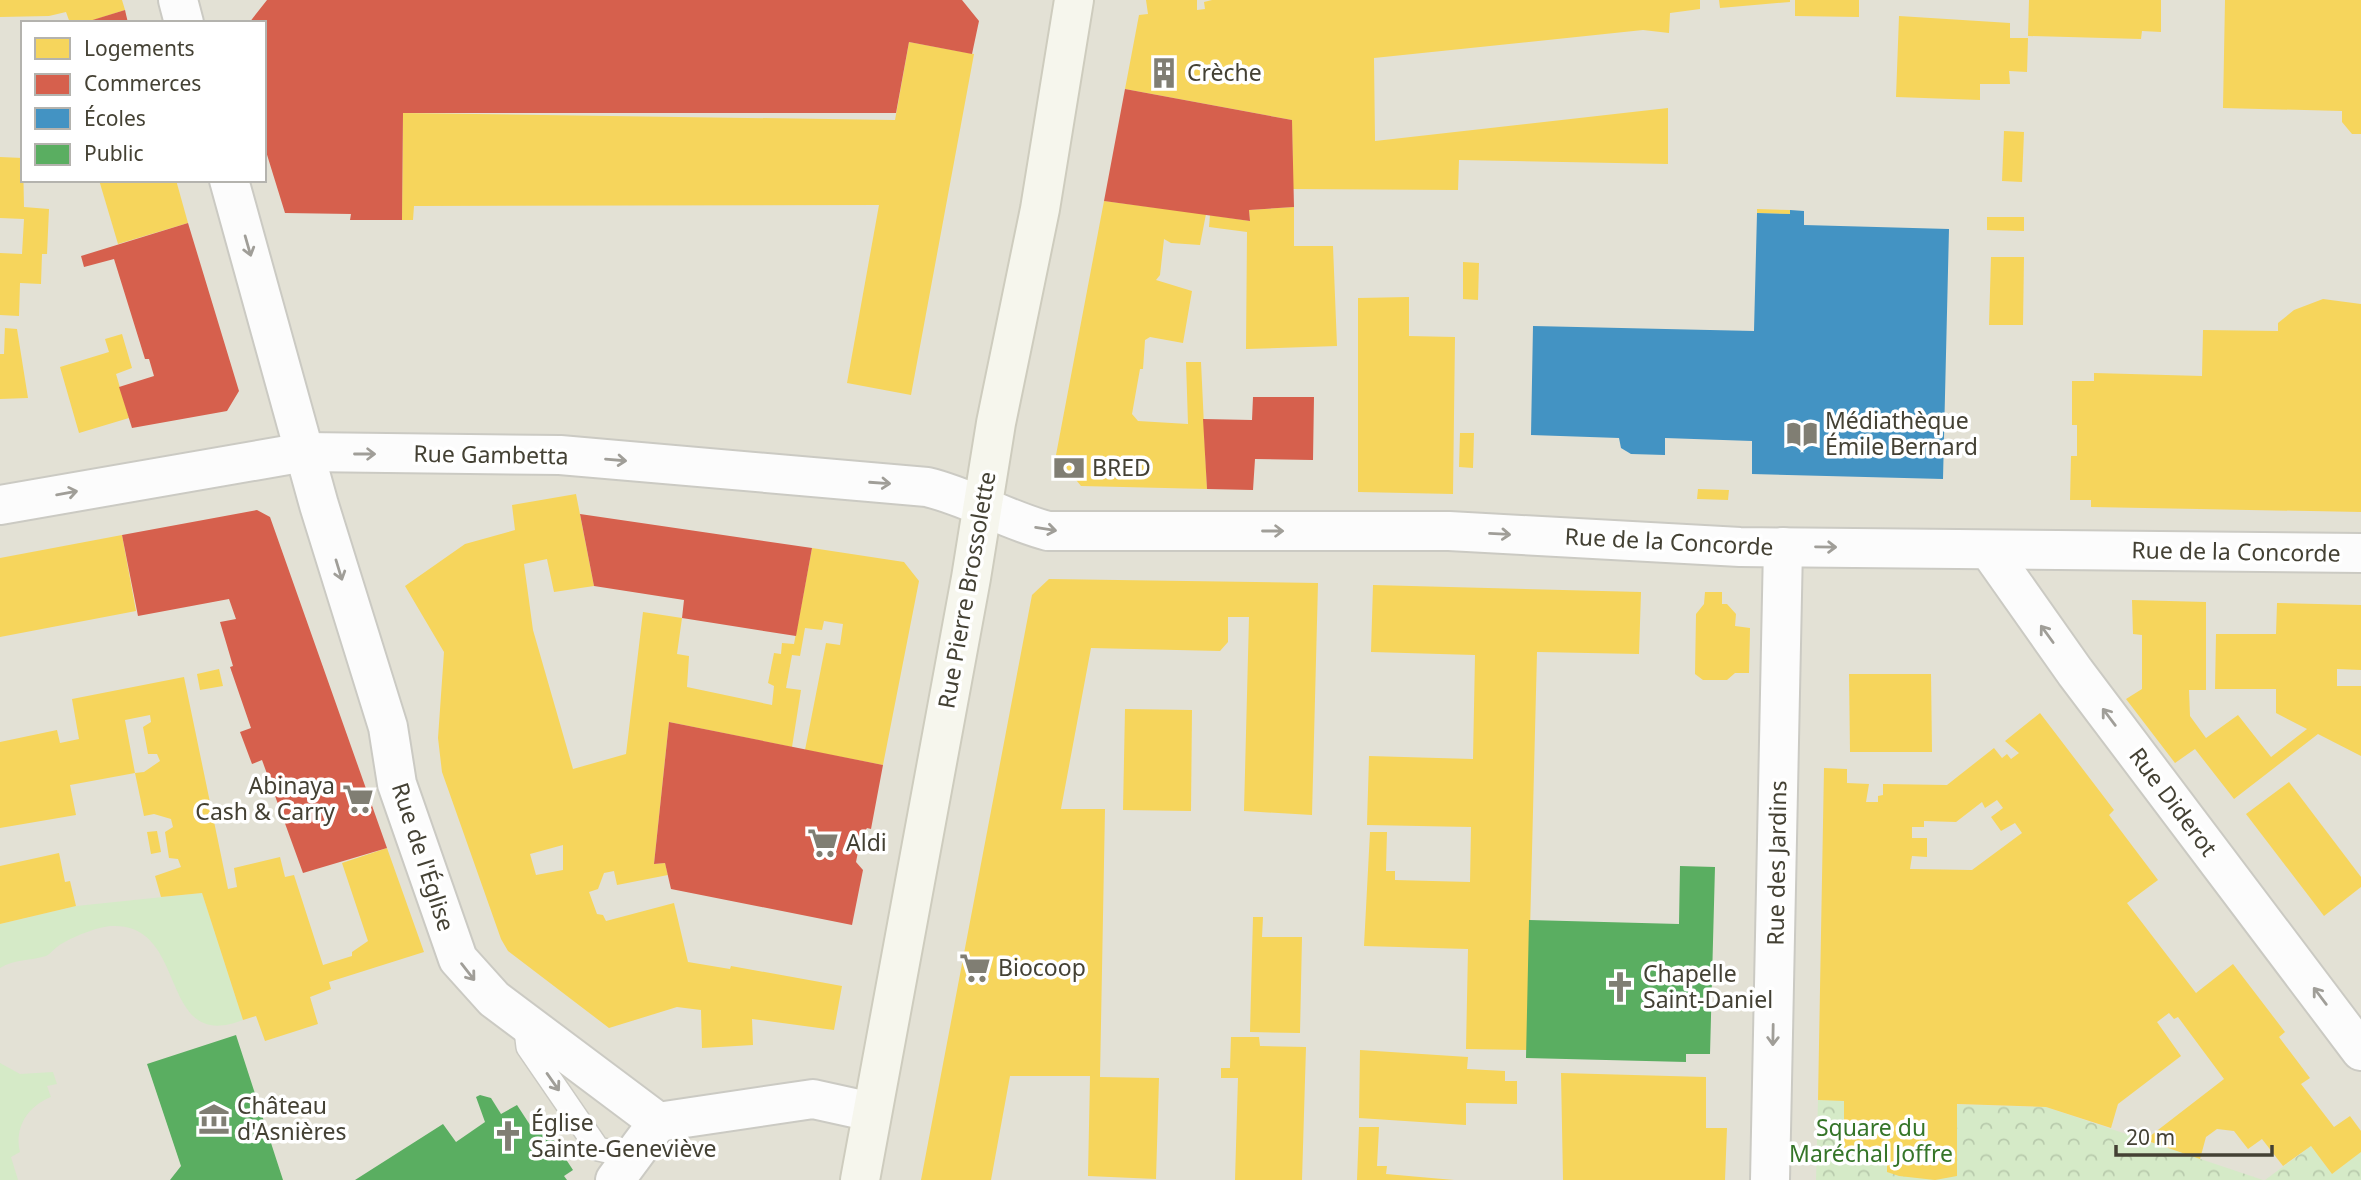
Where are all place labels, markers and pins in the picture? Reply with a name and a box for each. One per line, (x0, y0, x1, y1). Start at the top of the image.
building icon: Crèche (1147, 56, 1181, 90)
place label: Crèche (1187, 56, 1262, 88)
place label: Médiathèque Émile Bernard (1825, 404, 1978, 462)
library icon: Médiathèque Émile Bernard (1785, 417, 1819, 451)
bank icon: BRED (1052, 451, 1086, 485)
place label: BRED (1092, 451, 1151, 483)
place label: Abinaya Cash & Carry (195, 769, 335, 827)
supermarket icon: Abinaya Cash & Carry (341, 782, 375, 816)
supermarket icon: Aldi (806, 826, 840, 860)
place label: Aldi (846, 826, 887, 858)
supermarket icon: Biocoop (958, 951, 992, 985)
place label: Biocoop (998, 951, 1086, 983)
place label: Chapelle Saint-Daniel (1643, 957, 1773, 1015)
church icon: Chapelle Saint-Daniel (1603, 970, 1637, 1004)
place label: Château d'Asnières (237, 1089, 347, 1147)
museum icon: Château d'Asnières (197, 1102, 231, 1136)
place label: Église Sainte-Geneviève (531, 1106, 717, 1164)
church icon: Église Sainte-Geneviève (491, 1119, 525, 1153)

